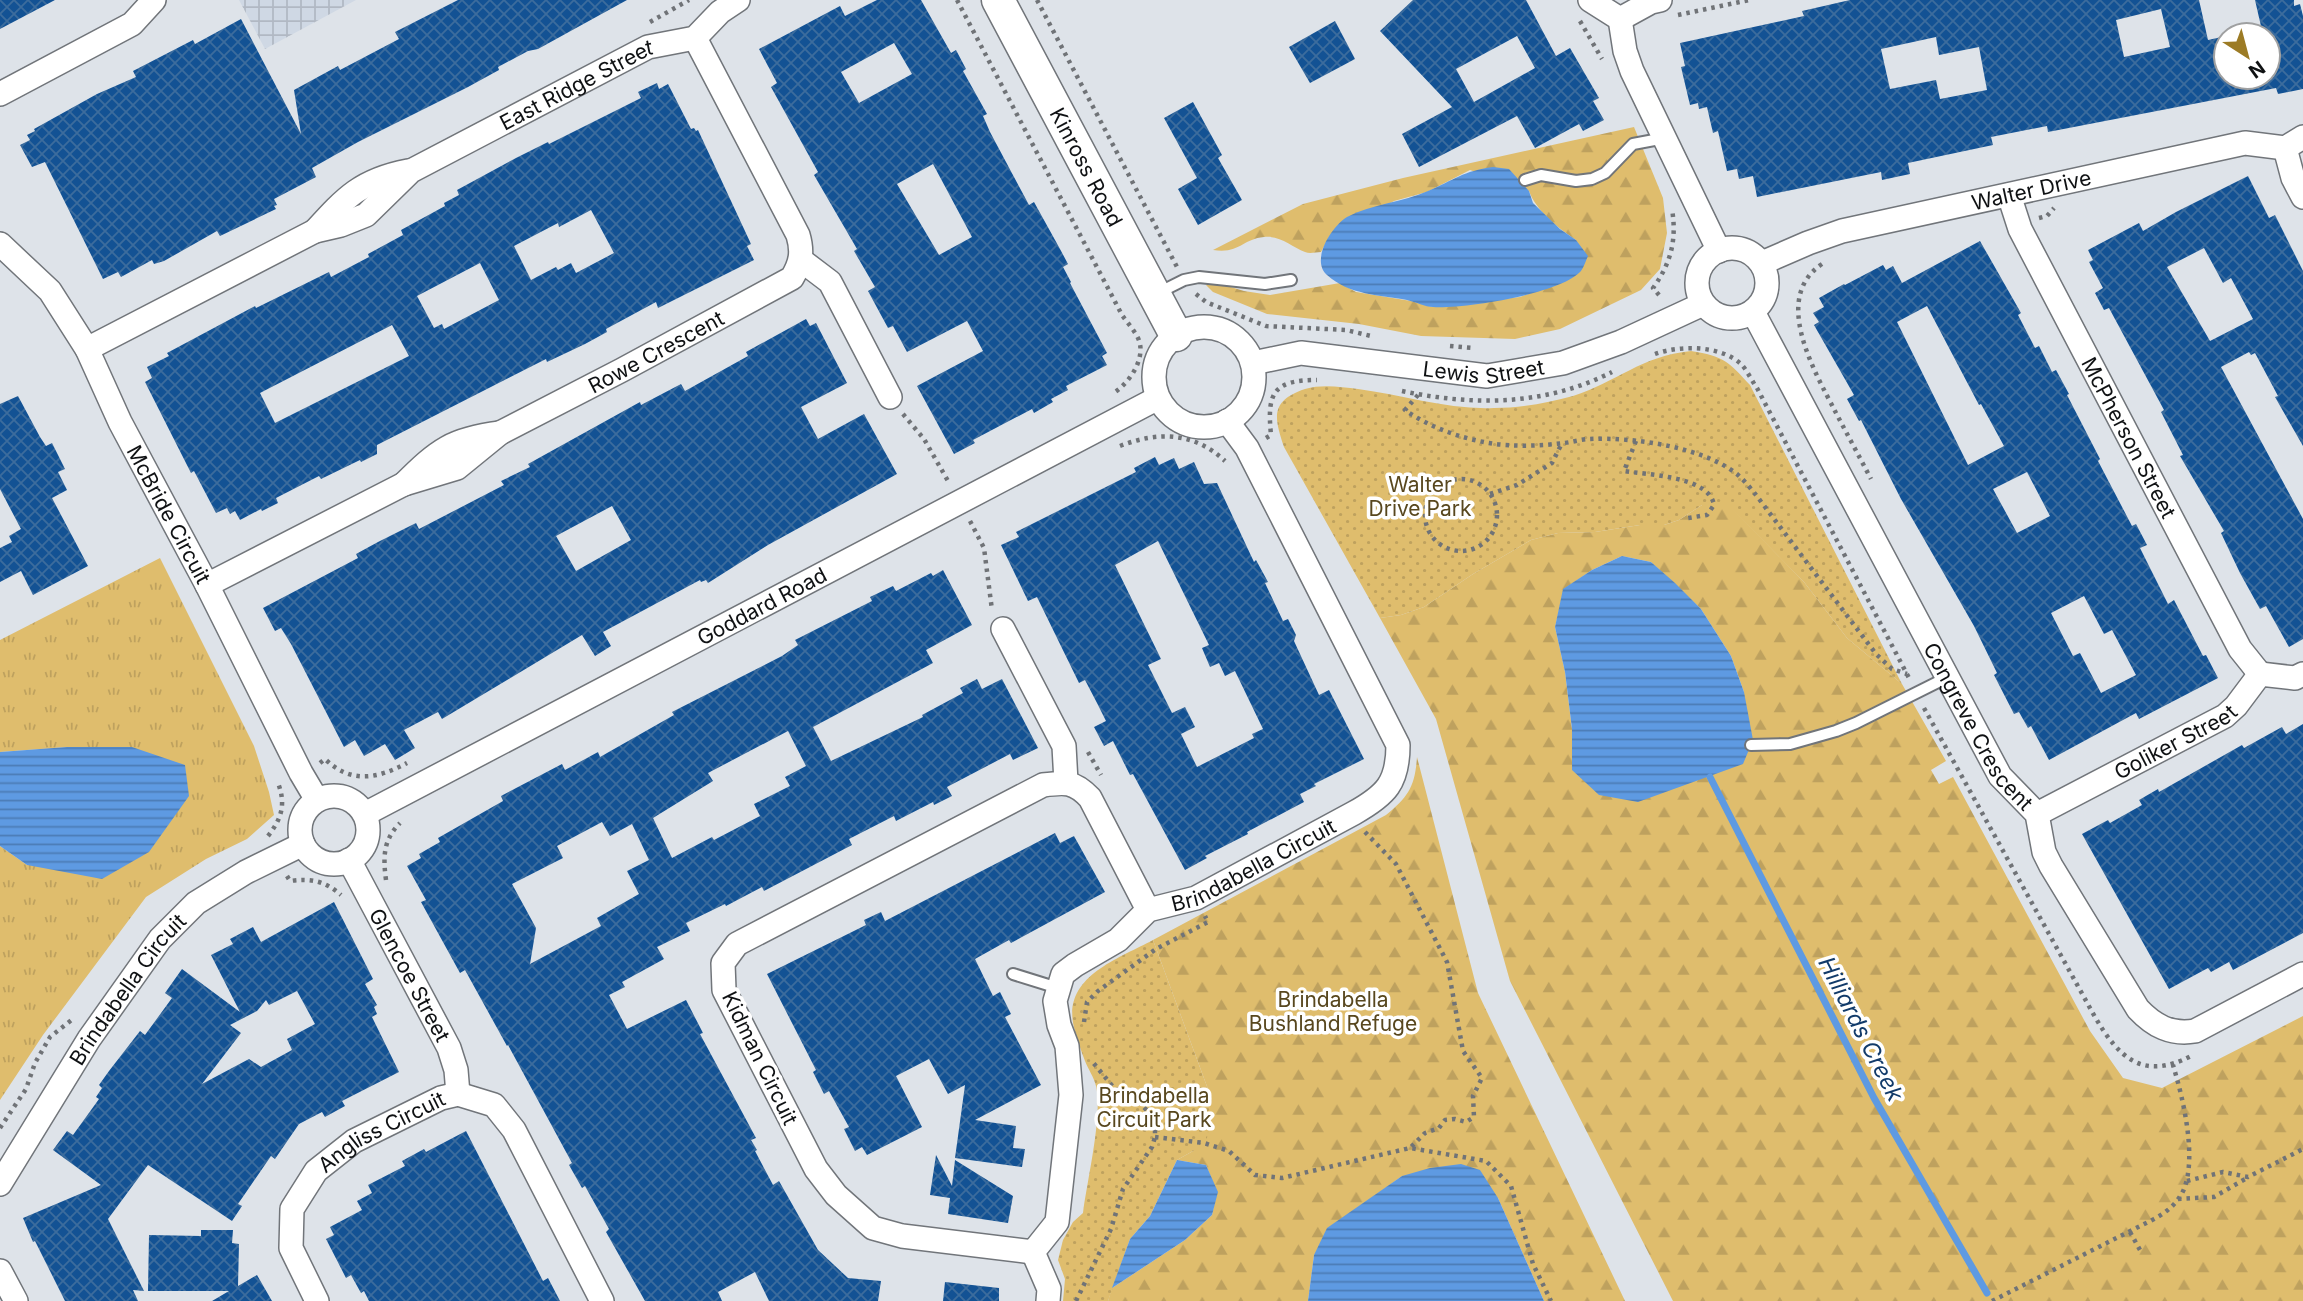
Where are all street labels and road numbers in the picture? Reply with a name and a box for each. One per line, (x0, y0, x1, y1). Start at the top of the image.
street label: East Ridge Street (495, 34, 655, 135)
street label: Kinross Road (1045, 103, 1128, 231)
street label: Walter Drive (1969, 164, 2093, 215)
street label: Rowe Crescent (584, 305, 728, 398)
street label: McPherson Street (2077, 353, 2182, 522)
street label: Lewis Street (1421, 354, 1546, 389)
street label: McBride Circuit (122, 441, 216, 588)
street label: Goddard Road (693, 562, 831, 650)
street label: Congreve Crescent (1919, 638, 2039, 815)
street label: Goliker Street (2110, 699, 2242, 784)
street label: Brindabella Circuit (1169, 813, 1340, 916)
street label: Glencoe Street (364, 904, 456, 1046)
street label: Brindabella Circuit (64, 908, 191, 1069)
street label: Kidman Circuit (717, 987, 803, 1129)
street label: Angliss Circuit (313, 1086, 449, 1177)

